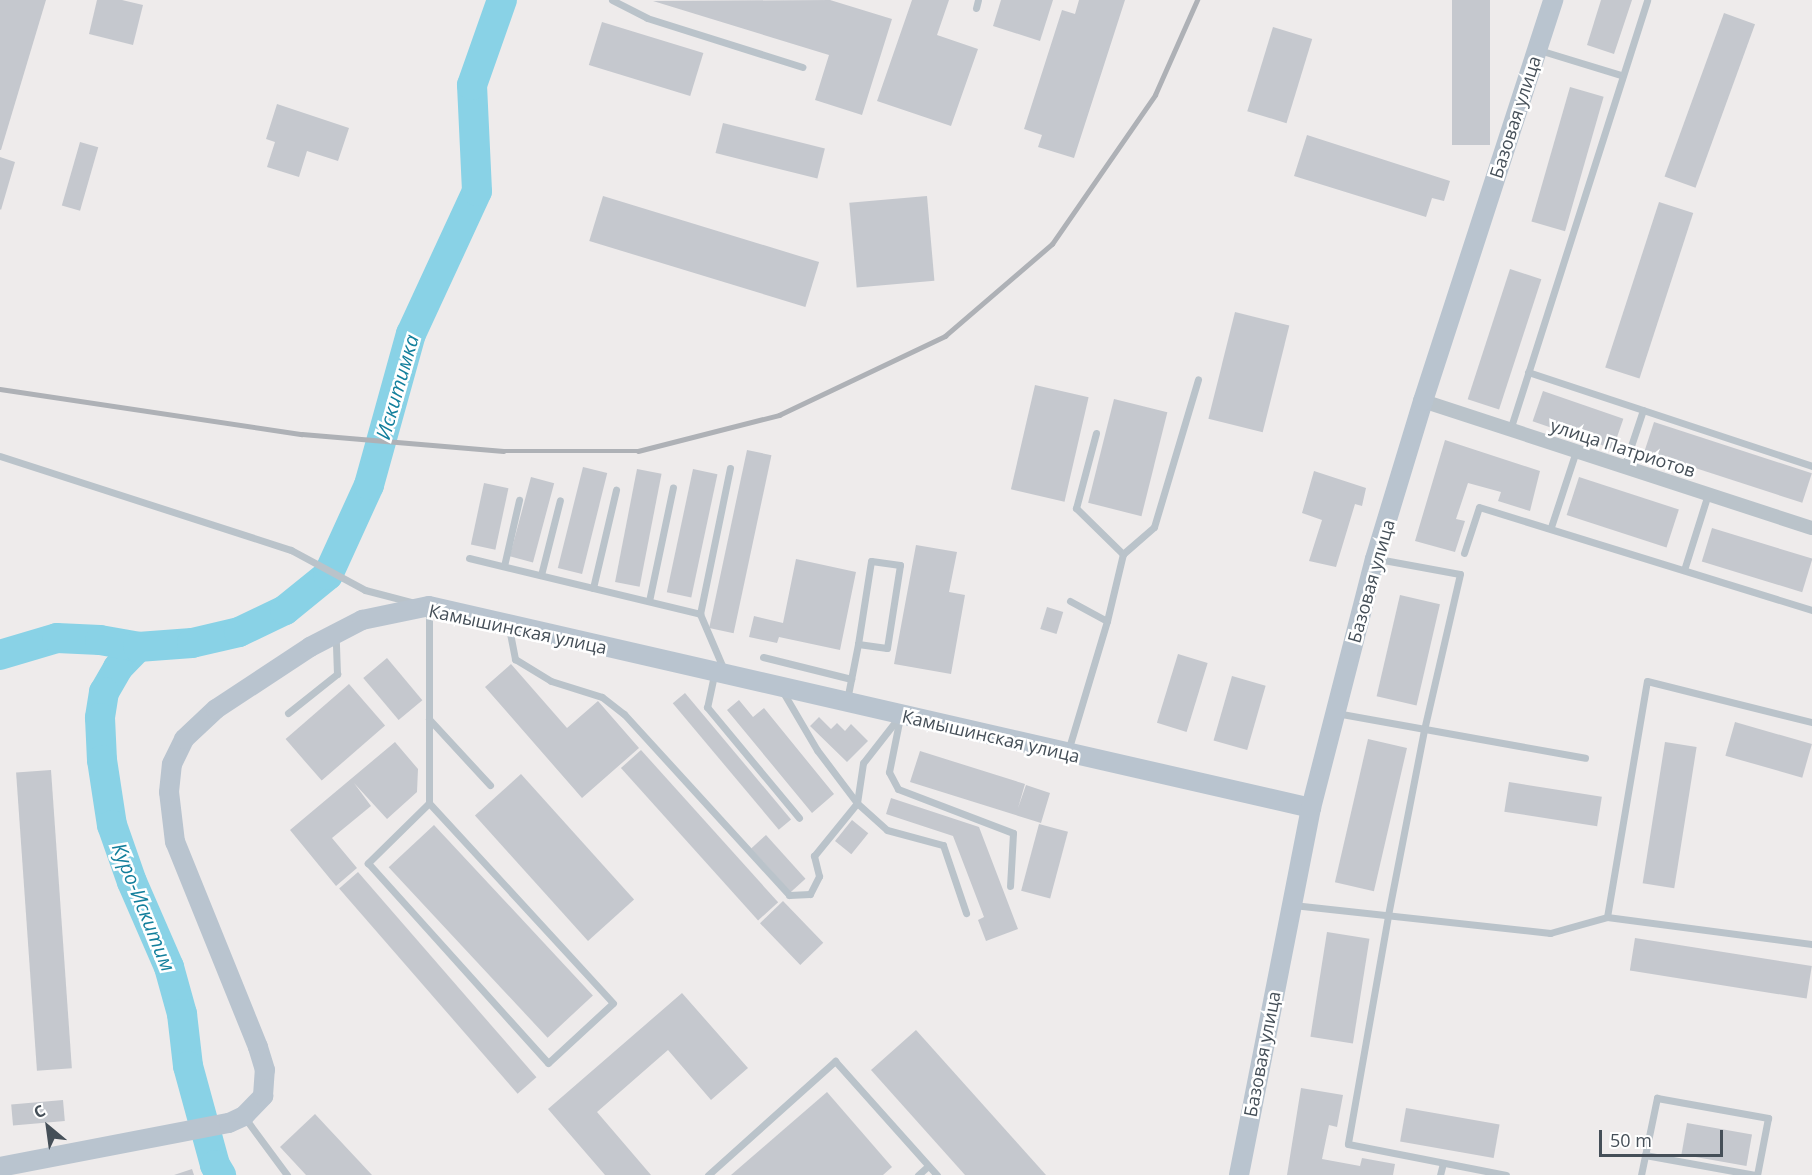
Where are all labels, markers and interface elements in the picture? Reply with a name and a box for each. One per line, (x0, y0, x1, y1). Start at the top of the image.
street label: Базовая улица (1485, 53, 1545, 181)
water label: Искитимка (371, 332, 423, 442)
street label: улица Патриотов (1548, 414, 1698, 482)
street label: Базовая улица (1343, 517, 1399, 645)
street label: Камышинская улица (427, 600, 609, 658)
street label: Камышинская улица (900, 705, 1082, 767)
water label: Куро-Искитим (107, 839, 181, 975)
street label: Базовая улица (1239, 989, 1285, 1119)
north arrow (18, 1097, 78, 1157)
text: С (29, 1099, 49, 1123)
scale bar (1602, 1118, 1726, 1156)
text: 50 m (1610, 1128, 1652, 1152)

